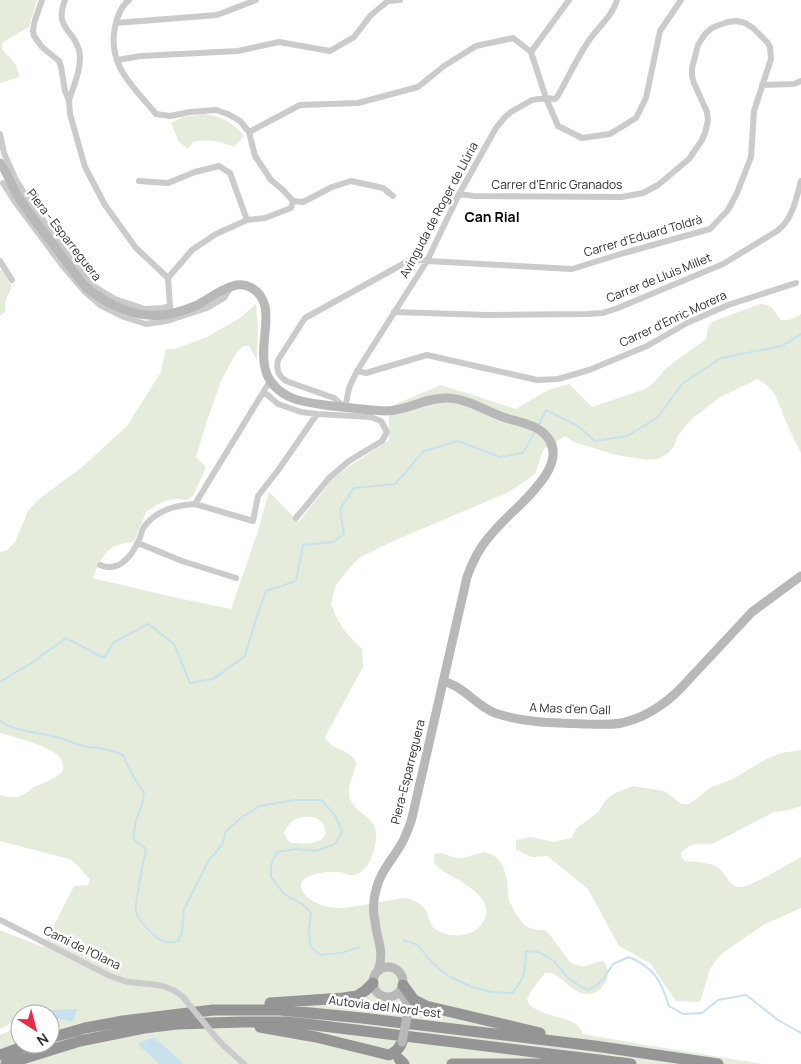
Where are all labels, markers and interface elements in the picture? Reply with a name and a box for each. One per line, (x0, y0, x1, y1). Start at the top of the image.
street label: Avinguda de Roger de Llúria (395, 139, 482, 281)
street label: Carrer d'Enric Granados (492, 176, 622, 193)
street label: Piera - Esparreguera (23, 185, 106, 284)
district label: Can Rial (464, 207, 520, 226)
street label: Carrer d'Eduard Toldrà (582, 210, 704, 261)
street label: Carrer de Lluis Millet (604, 249, 714, 306)
street label: Carrer d'Enric Morera (616, 286, 729, 351)
street label: A Mas d'en Gall (529, 699, 611, 718)
street label: Piera-Esparreguera (386, 718, 429, 826)
street label: Camí de l'Olana (41, 921, 124, 974)
street label: Autovia del Nord-est (328, 991, 442, 1022)
north arrow (10, 1004, 60, 1054)
text: N (33, 1029, 53, 1051)

